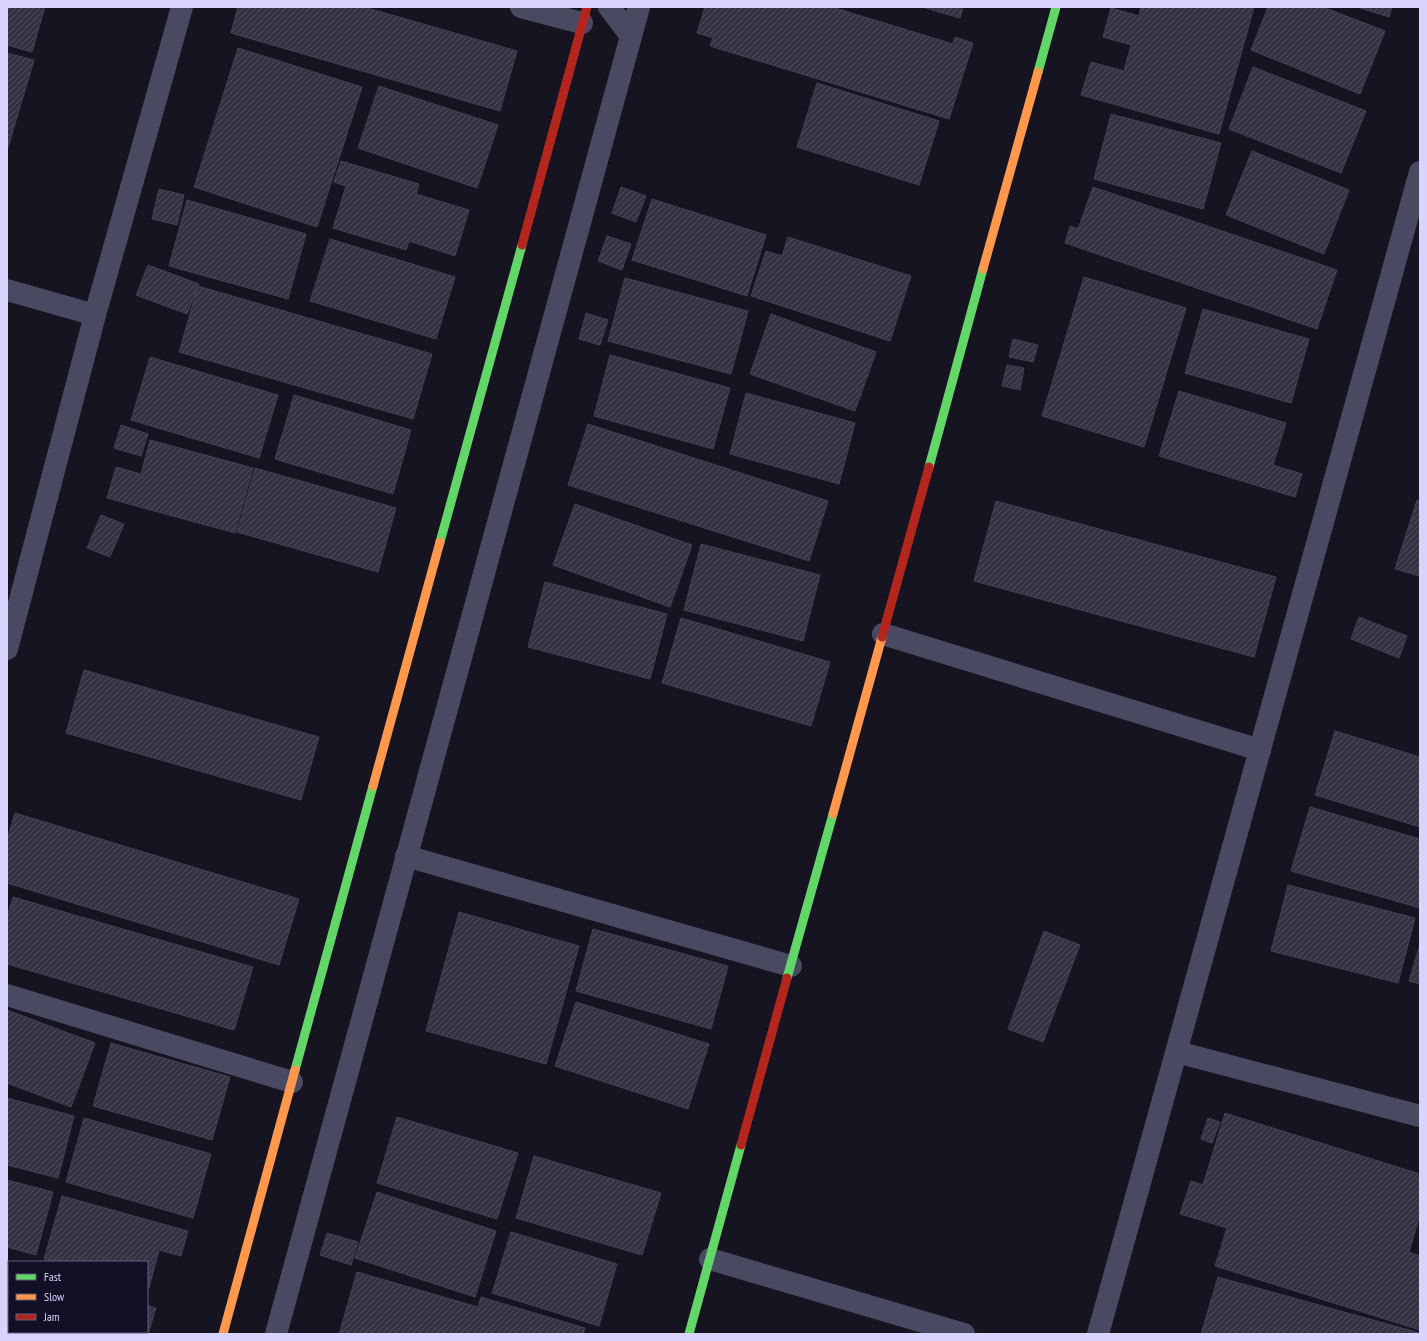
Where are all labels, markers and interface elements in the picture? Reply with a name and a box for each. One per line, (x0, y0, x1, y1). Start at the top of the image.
legend (8, 1261, 148, 1333)
text: Fast (44, 1269, 62, 1284)
text: Slow (44, 1289, 65, 1304)
text: Jam (43, 1309, 60, 1324)

